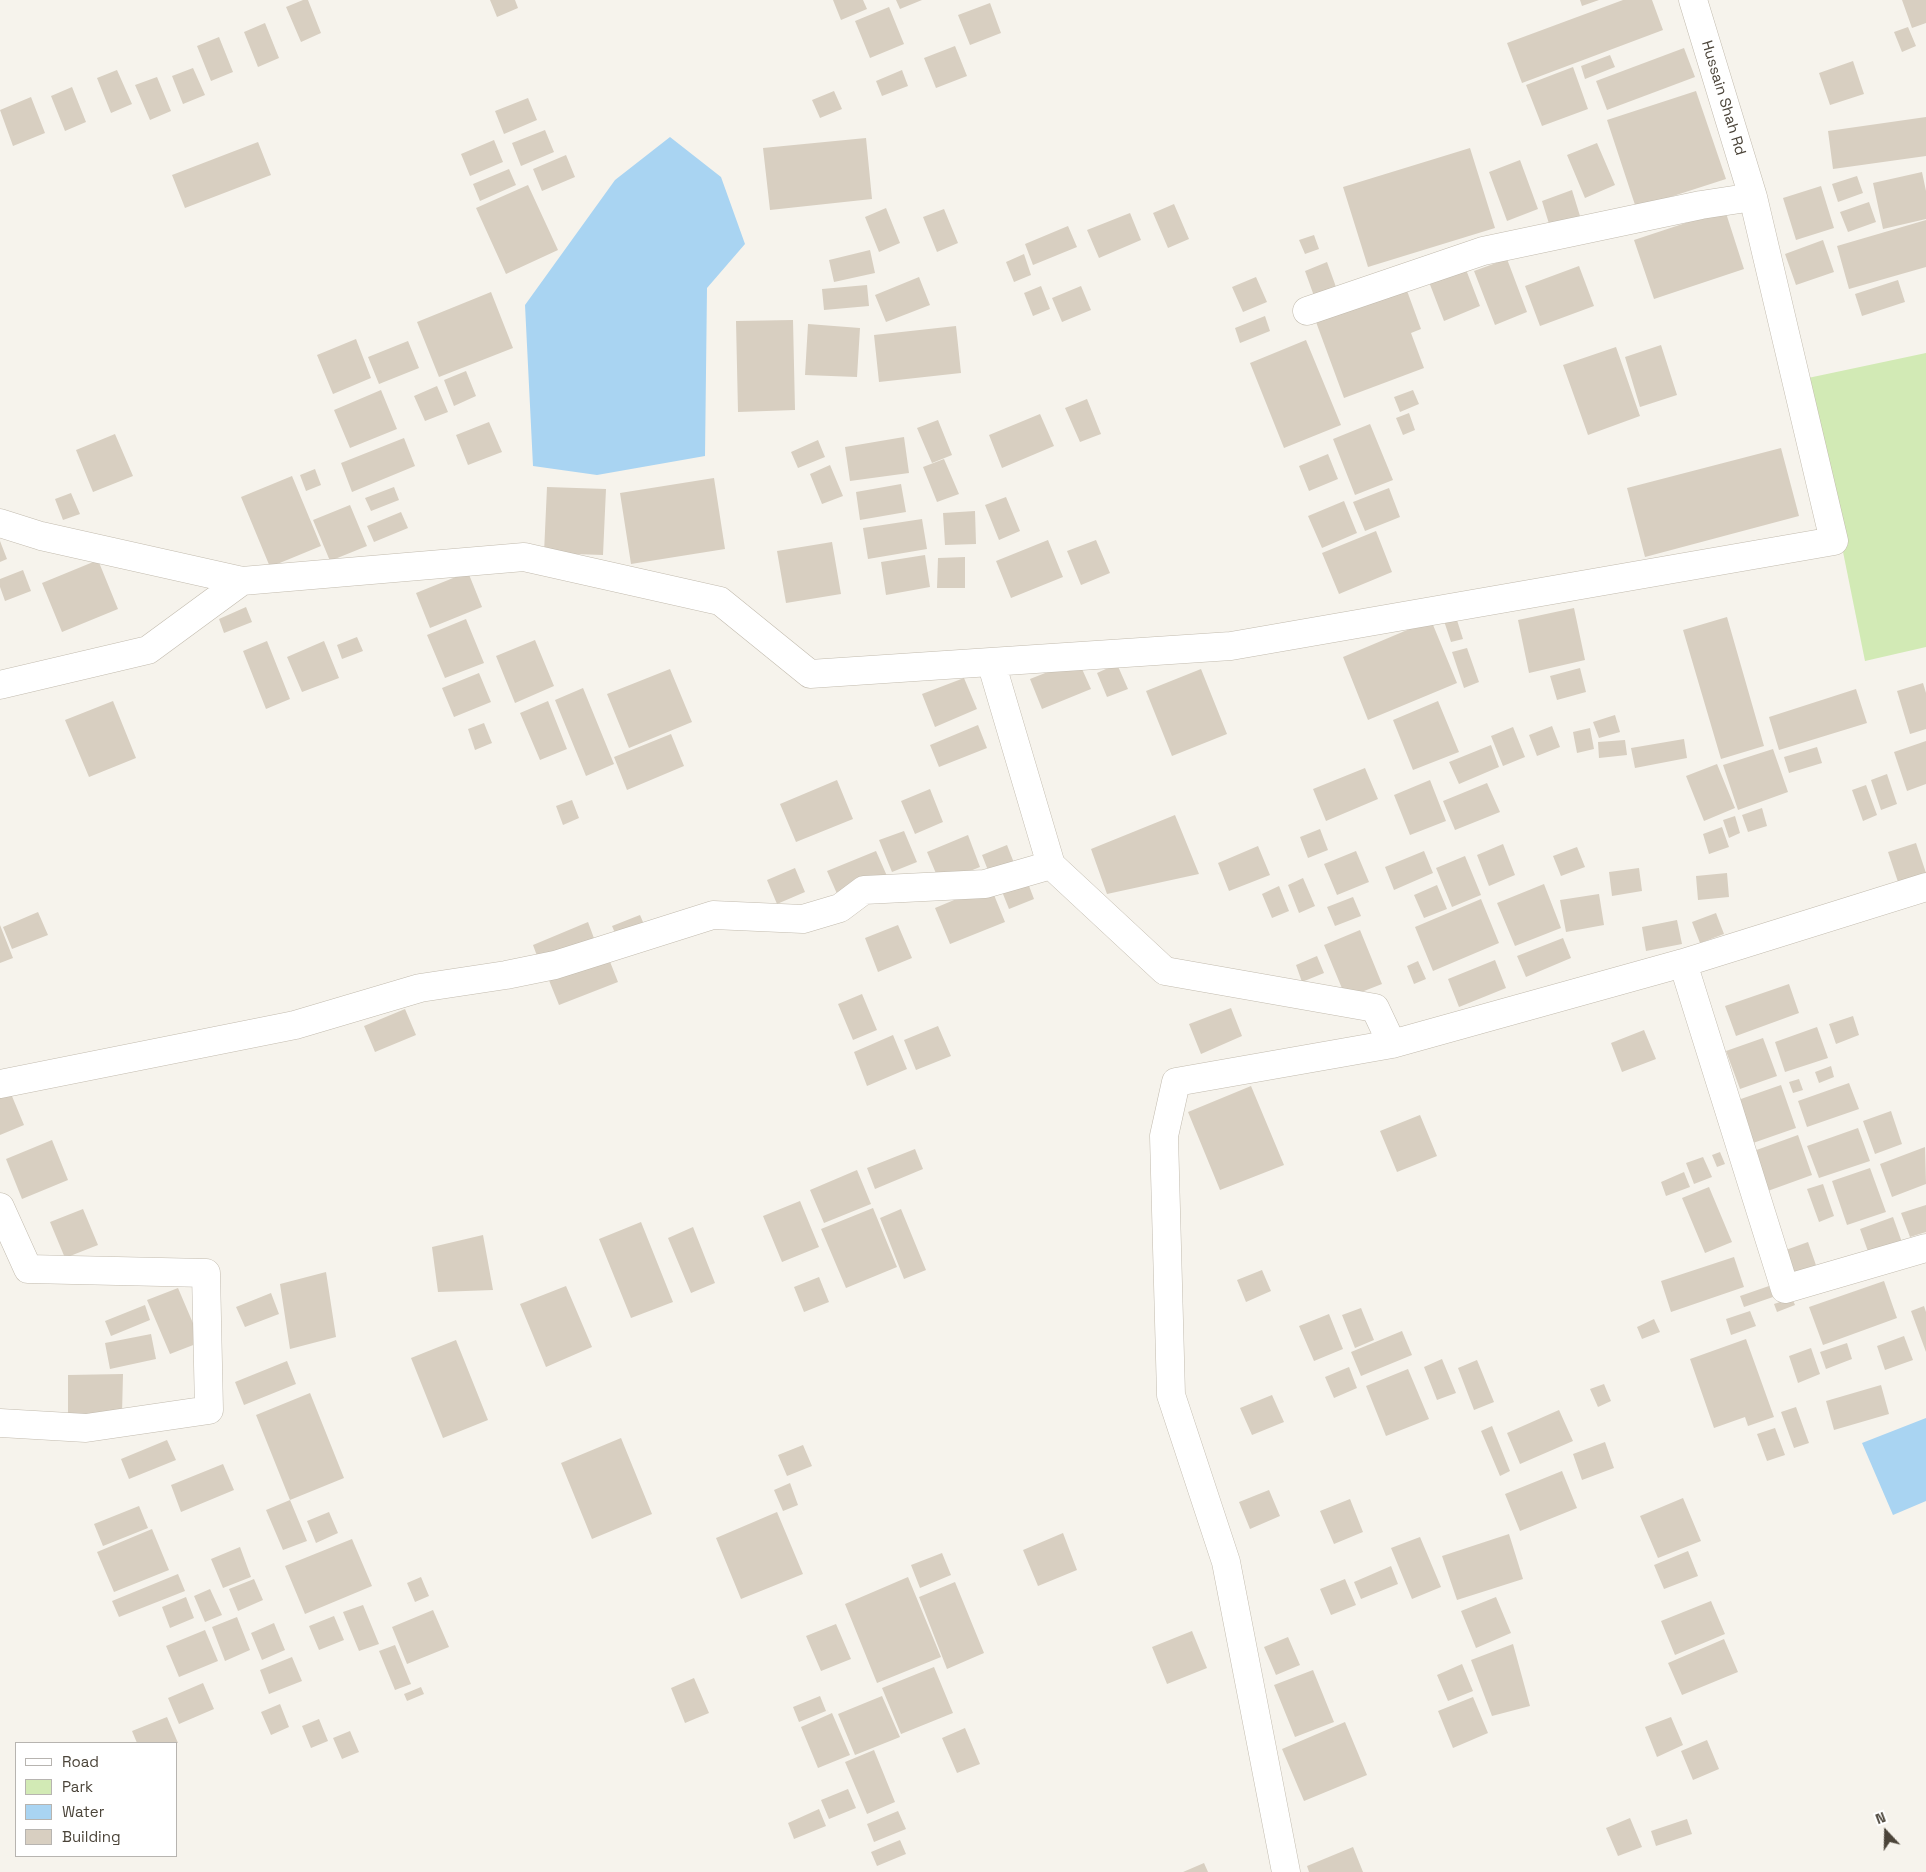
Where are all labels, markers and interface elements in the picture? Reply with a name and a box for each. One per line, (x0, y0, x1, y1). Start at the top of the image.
street label: Hussain Shah Rd (1697, 38, 1749, 158)
legend (15, 1742, 178, 1857)
text: Road (62, 1752, 99, 1771)
text: Park (62, 1777, 93, 1796)
text: Water (62, 1802, 104, 1821)
north arrow (1861, 1807, 1911, 1857)
text: N (1873, 1808, 1888, 1828)
text: Building (62, 1827, 121, 1846)

